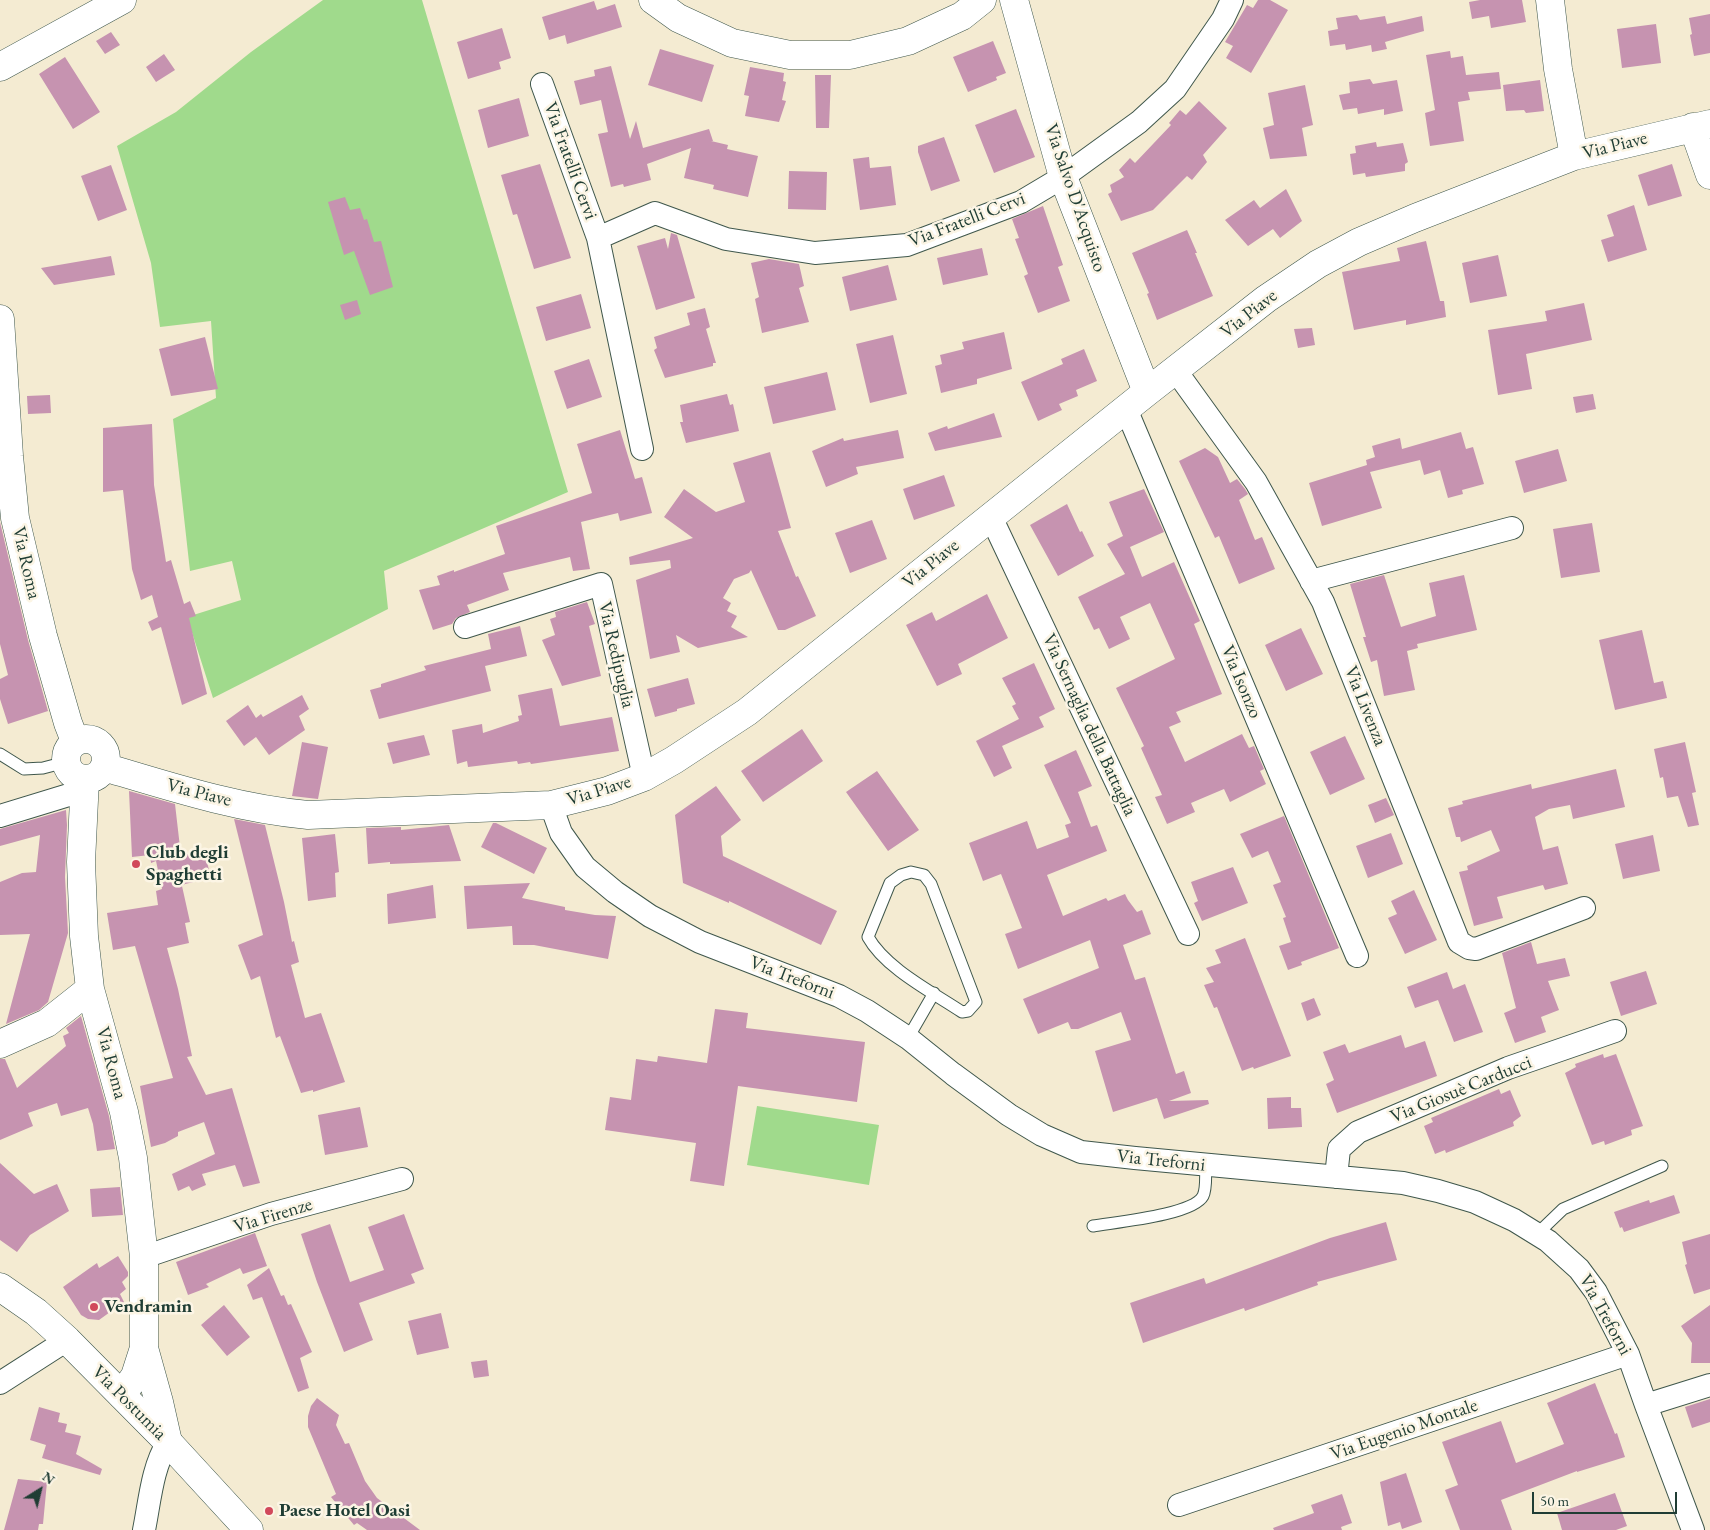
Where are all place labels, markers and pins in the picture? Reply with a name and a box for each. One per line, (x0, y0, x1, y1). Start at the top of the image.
place label: Club degli Spaghetti (146, 842, 229, 886)
marker: Club degli Spaghetti (130, 858, 142, 870)
place label: Vendramin (104, 1296, 192, 1318)
marker: Vendramin (88, 1301, 100, 1313)
place label: Paese Hotel Oasi (279, 1500, 410, 1522)
marker: Paese Hotel Oasi (263, 1505, 275, 1517)

